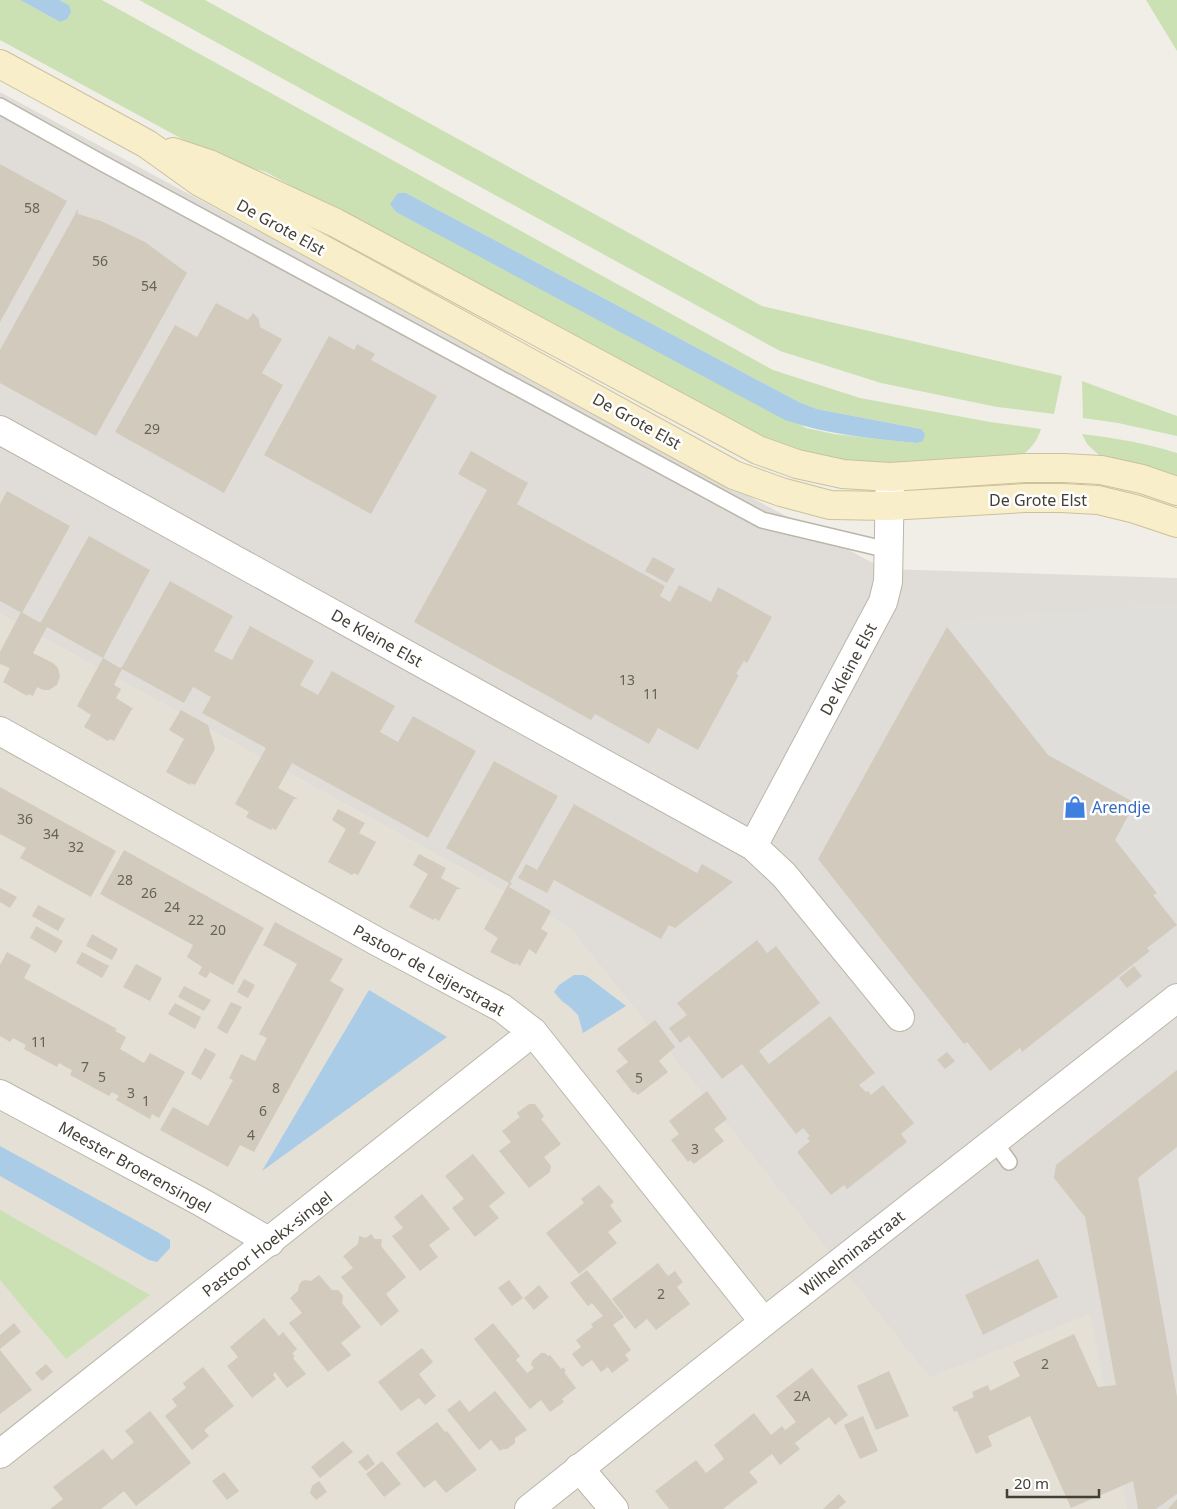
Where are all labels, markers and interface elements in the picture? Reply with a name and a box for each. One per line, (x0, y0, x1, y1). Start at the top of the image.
street label: De Grote Elst (233, 194, 329, 260)
house number: 58 (24, 198, 40, 217)
house number: 56 (92, 251, 108, 270)
house number: 54 (141, 276, 157, 295)
street label: De Grote Elst (589, 388, 685, 454)
house number: 29 (144, 419, 160, 438)
street label: De Grote Elst (989, 489, 1087, 511)
street label: De Kleine Elst (327, 604, 427, 672)
street label: De Kleine Elst (814, 619, 882, 719)
house number: 13 (619, 670, 635, 689)
house number: 11 (643, 684, 659, 703)
shop icon: Arendje (1062, 794, 1088, 820)
place label: Arendje (1092, 796, 1150, 818)
house number: 36 (17, 809, 33, 828)
house number: 34 (43, 824, 59, 843)
house number: 32 (68, 837, 84, 856)
house number: 28 (117, 870, 133, 889)
house number: 26 (141, 883, 157, 902)
house number: 24 (164, 897, 180, 916)
house number: 22 (188, 910, 204, 929)
street label: Pastoor de Leijerstraat (349, 919, 509, 1021)
house number: 20 (210, 920, 226, 939)
house number: 11 (31, 1032, 47, 1051)
house number: 7 (81, 1057, 89, 1076)
house number: 5 (98, 1067, 106, 1086)
house number: 5 (635, 1068, 643, 1087)
house number: 8 (272, 1078, 280, 1097)
house number: 3 (127, 1083, 135, 1102)
house number: 1 (142, 1091, 150, 1110)
house number: 6 (259, 1101, 267, 1120)
street label: Meester Broerensingel (55, 1116, 215, 1218)
house number: 4 (247, 1125, 255, 1144)
house number: 3 (691, 1139, 699, 1158)
street label: Pastoor Hoekx-singel (197, 1186, 337, 1302)
street label: Wilhelminastraat (795, 1205, 909, 1301)
house number: 2 (657, 1284, 665, 1303)
house number: 2 (1041, 1354, 1049, 1373)
house number: 2A (794, 1386, 811, 1405)
scale bar (1007, 1466, 1100, 1498)
text: 20 m (1014, 1473, 1049, 1493)

